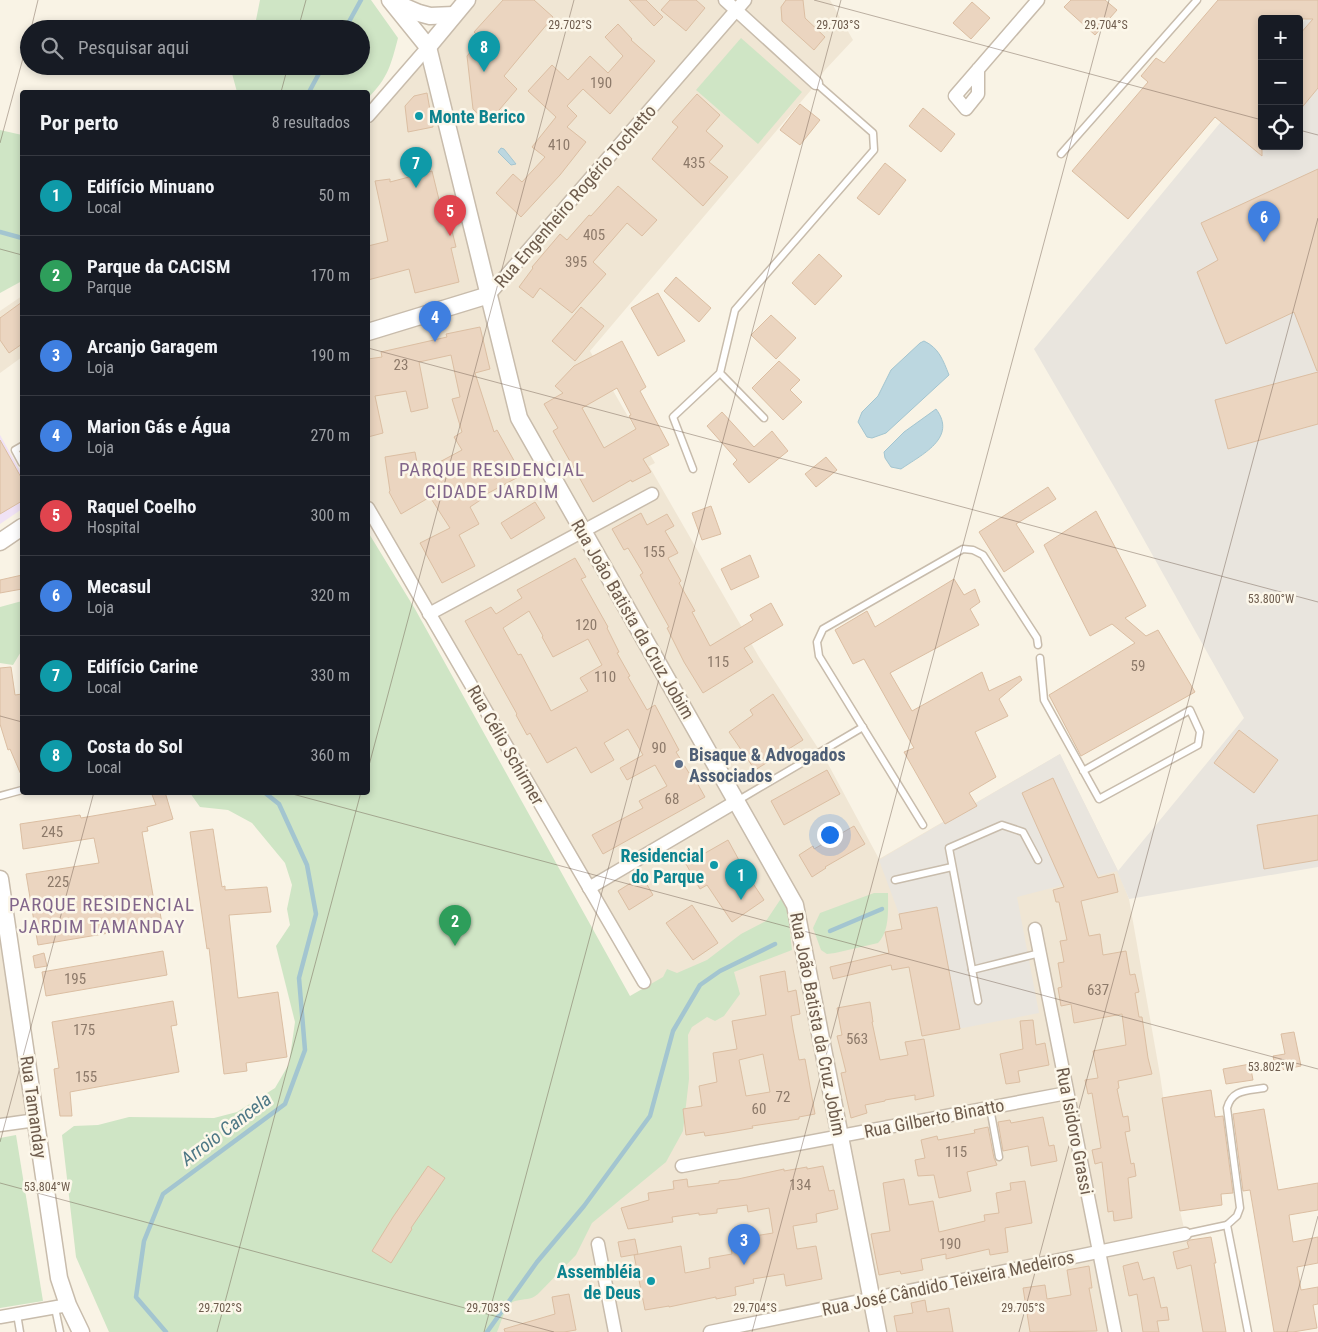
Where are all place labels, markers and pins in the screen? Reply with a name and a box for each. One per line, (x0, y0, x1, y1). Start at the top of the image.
pin: 8 (468, 31, 500, 72)
place label: Monte Berico (429, 106, 525, 127)
marker: Monte Berico (413, 110, 425, 122)
pin: 7 (400, 147, 432, 188)
pin: 5 (434, 195, 466, 236)
pin: 6 (1248, 201, 1280, 242)
pin: 4 (419, 301, 451, 342)
place label: Bisaque & Advogados Associados (689, 744, 846, 786)
marker: Bisaque & Advogados Associados (673, 758, 685, 770)
place label: Residencial do Parque (620, 845, 704, 887)
marker: Residencial do Parque (708, 859, 720, 871)
pin: 1 (725, 859, 757, 900)
pin: 2 (439, 905, 471, 946)
pin: 3 (728, 1224, 760, 1265)
place label: Assembléia de Deus (557, 1261, 641, 1303)
marker: Assembléia de Deus (645, 1275, 657, 1287)

